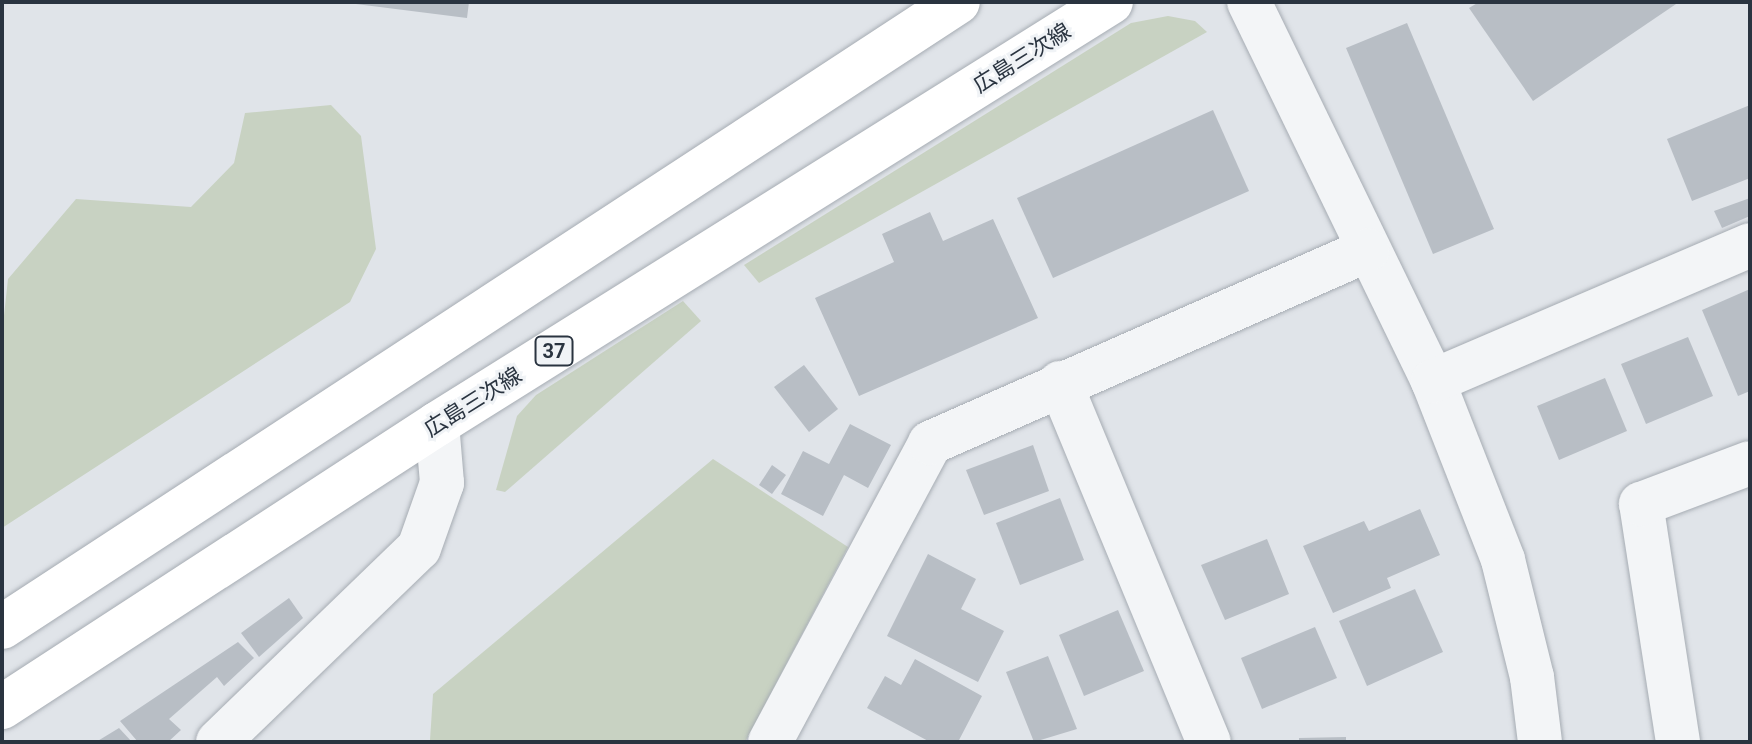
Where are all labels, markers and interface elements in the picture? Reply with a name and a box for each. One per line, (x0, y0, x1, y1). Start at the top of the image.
street label: 広島三次線 (968, 18, 1076, 98)
road number: 37 (534, 335, 574, 367)
street label: 広島三次線 (419, 362, 527, 442)

